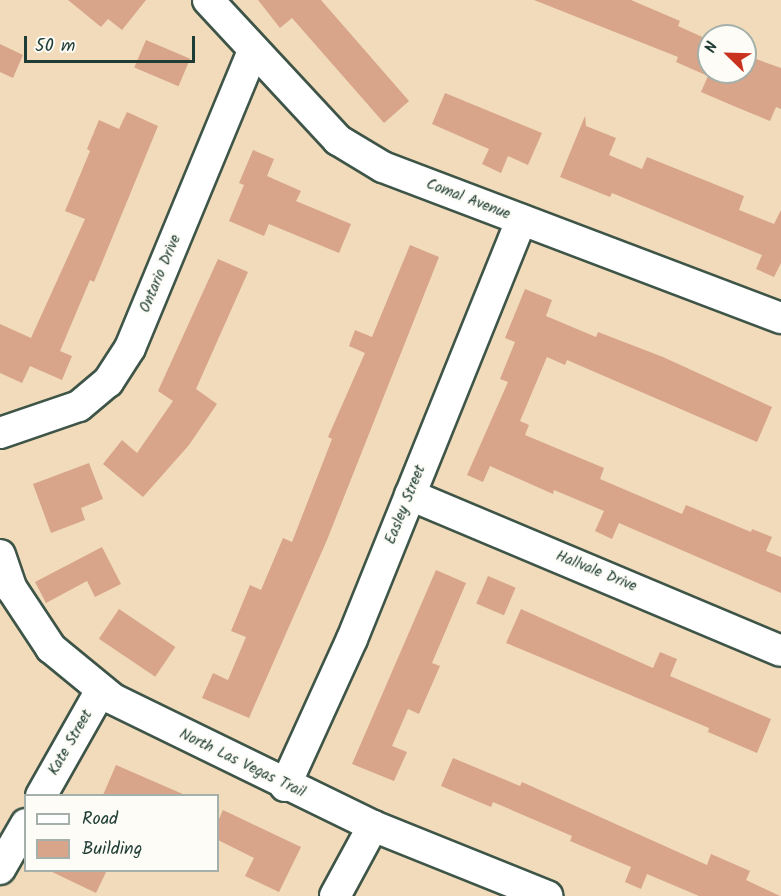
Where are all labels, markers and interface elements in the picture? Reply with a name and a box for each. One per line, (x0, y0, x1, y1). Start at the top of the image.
scale bar (27, 24, 198, 62)
north arrow (697, 24, 757, 84)
text: 50 m (35, 32, 75, 61)
text: N (698, 38, 725, 57)
street label: Comal Avenue (423, 176, 513, 224)
street label: Ontario Drive (137, 232, 185, 316)
street label: Easley Street (382, 463, 430, 547)
street label: Hallvale Drive (553, 548, 639, 596)
street label: Kate Street (45, 707, 97, 779)
street label: North Las Vegas Trail (176, 726, 308, 802)
legend (24, 794, 219, 872)
text: Road (82, 805, 118, 834)
text: Building (82, 835, 142, 864)

